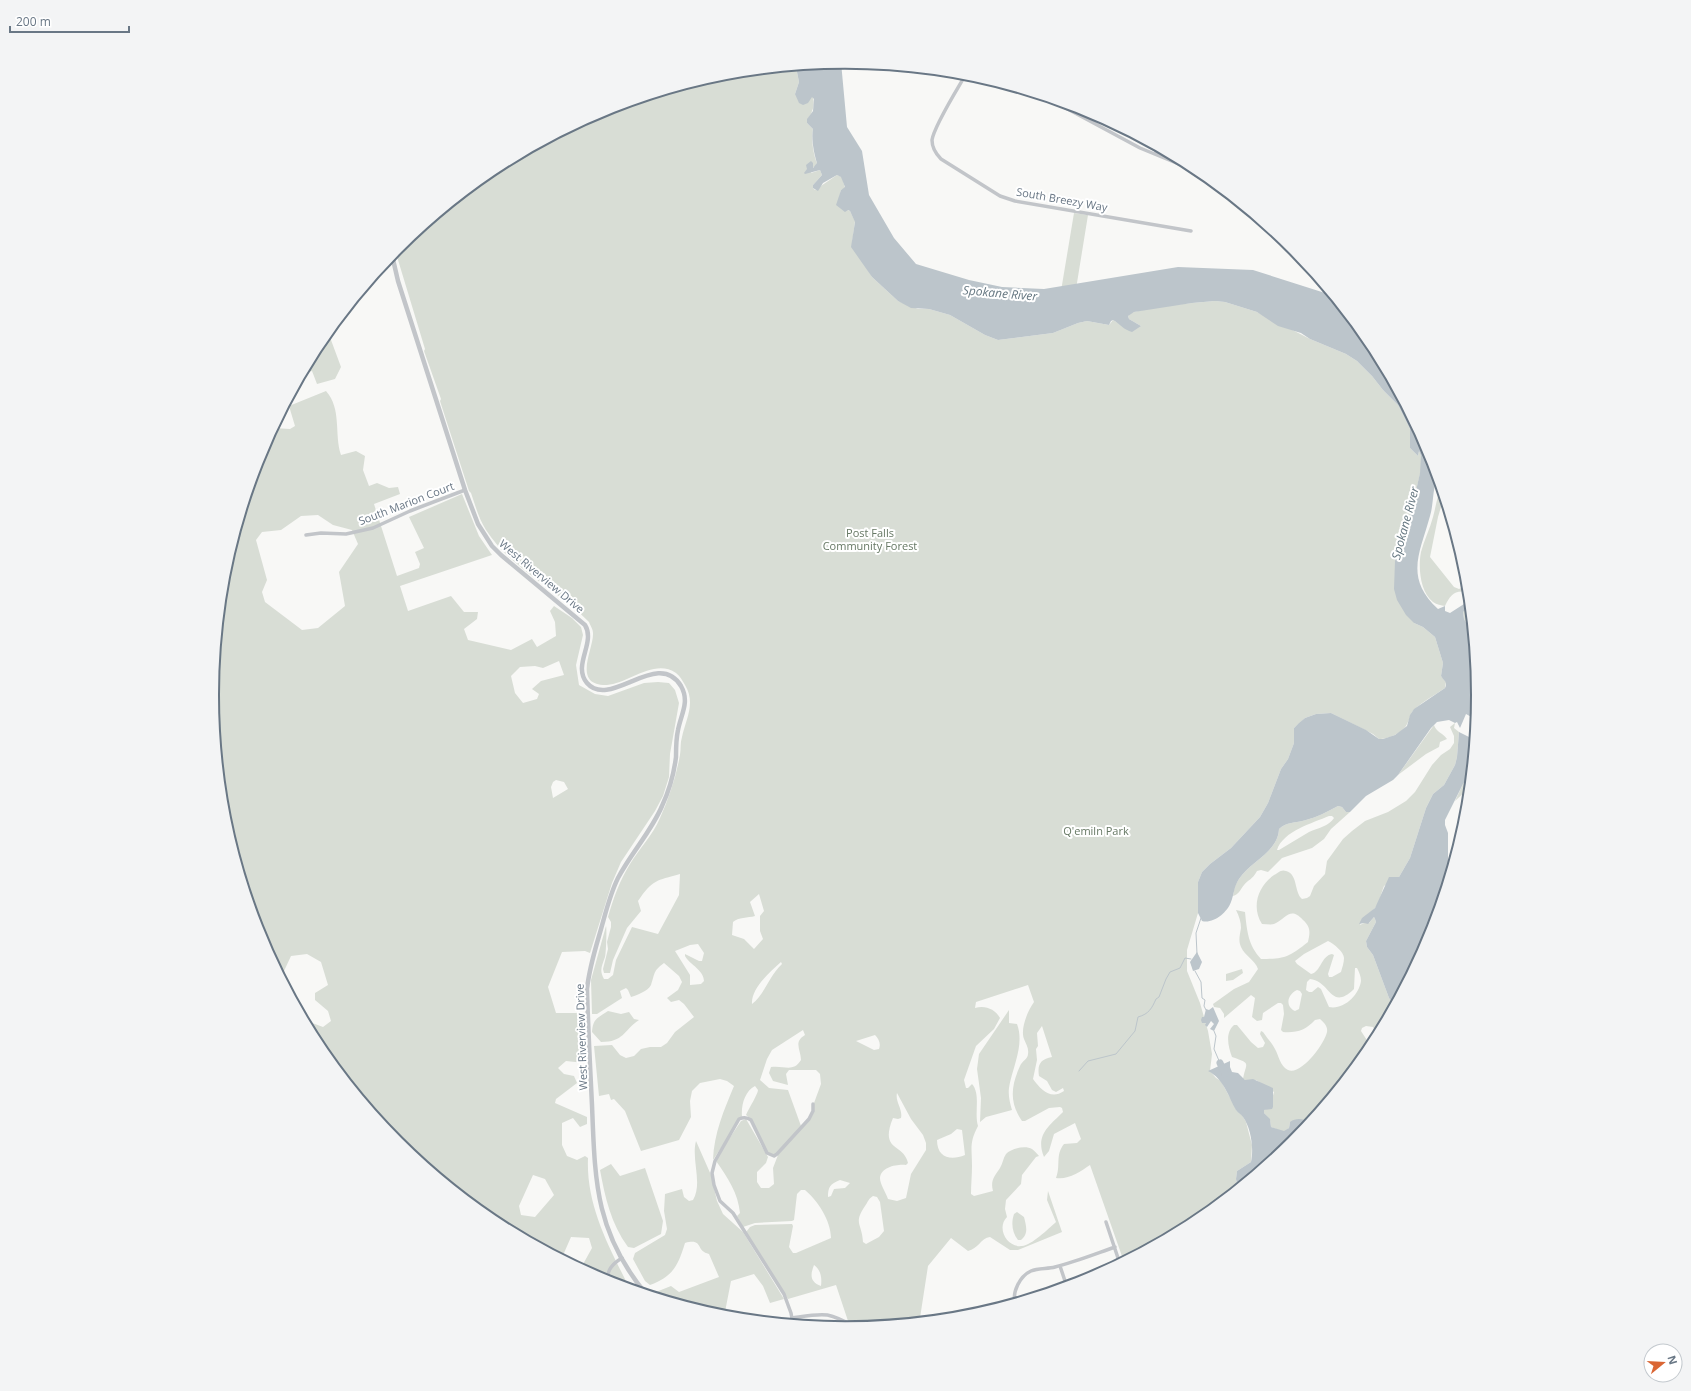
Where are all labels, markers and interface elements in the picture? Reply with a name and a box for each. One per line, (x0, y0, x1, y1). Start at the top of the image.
scale bar (10, 8, 129, 34)
text: 200 m (16, 13, 51, 30)
street label: South Breezy Way (1015, 184, 1109, 214)
water label: Spokane River (962, 281, 1039, 305)
street label: South Marion Court (356, 478, 456, 528)
water label: Spokane River (1387, 484, 1423, 561)
park label: Post Falls Community Forest (823, 525, 917, 553)
street label: West Riverview Drive (496, 536, 588, 616)
park label: Q'emiln Park (1063, 823, 1129, 838)
street label: West Riverview Drive (572, 983, 590, 1091)
north arrow (1643, 1343, 1683, 1383)
text: N (1664, 1353, 1682, 1366)

